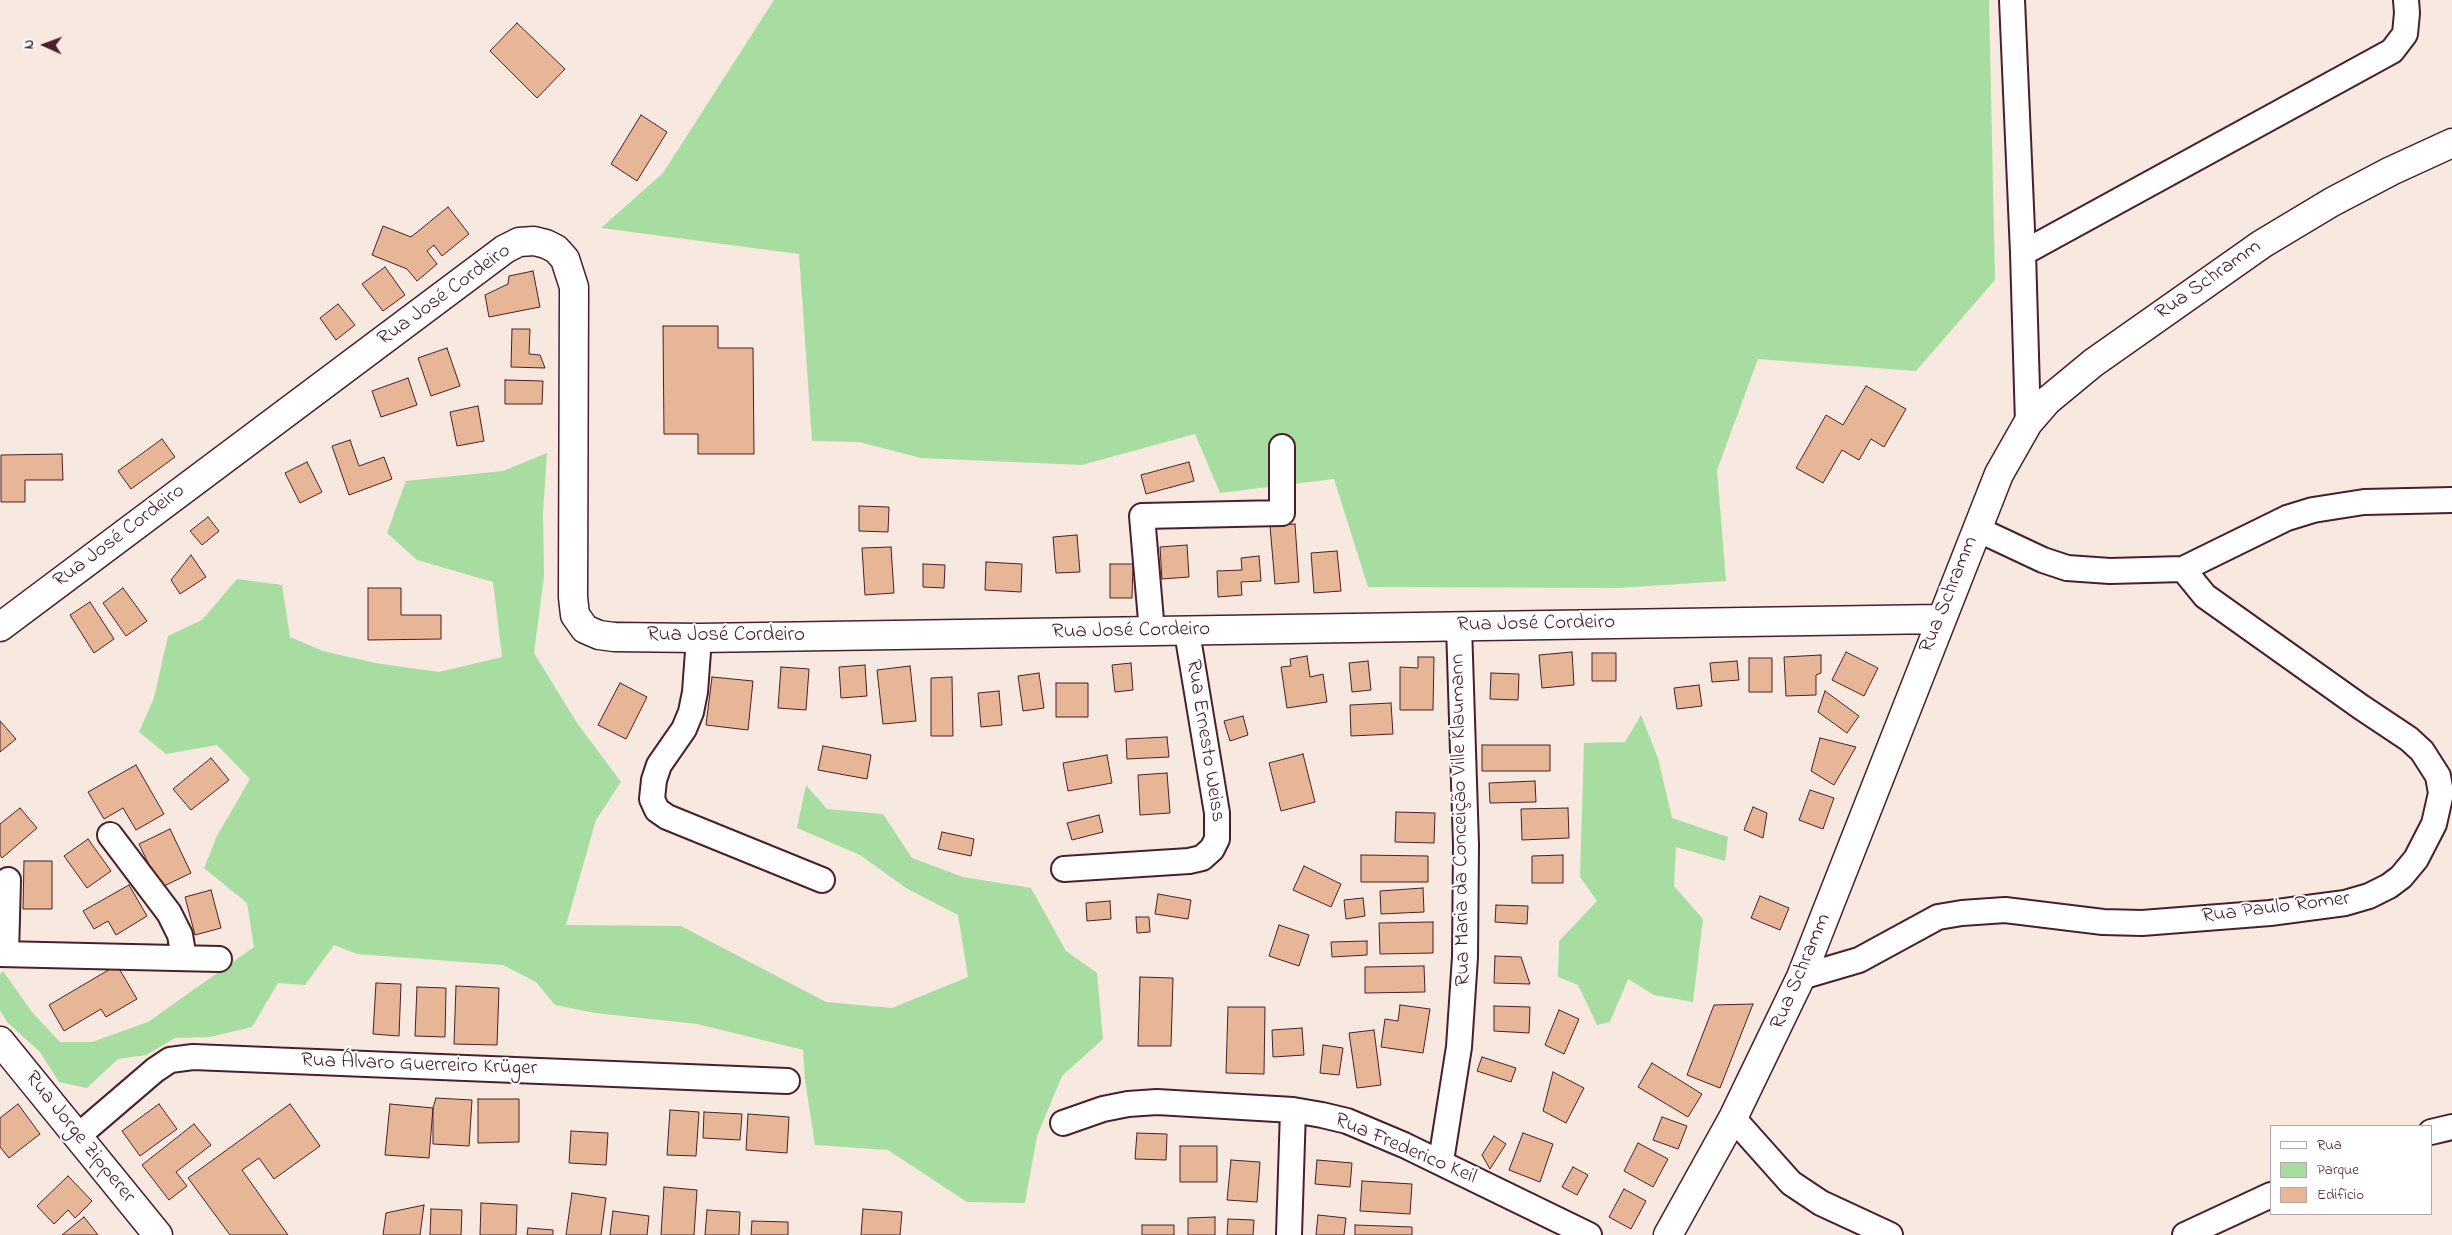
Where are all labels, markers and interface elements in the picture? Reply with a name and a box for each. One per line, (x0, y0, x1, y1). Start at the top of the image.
north arrow (20, 20, 70, 70)
text: N (19, 39, 40, 50)
street label: Rua Schramm (2151, 235, 2267, 327)
street label: Rua José Cordeiro (374, 239, 516, 353)
street label: Rua José Cordeiro (49, 479, 191, 595)
street label: Rua Schramm (1915, 533, 1985, 657)
street label: Rua José Cordeiro (1457, 611, 1615, 639)
street label: Rua José Cordeiro (1052, 618, 1210, 646)
street label: Rua José Cordeiro (647, 624, 805, 650)
street label: Rua Maria da Conceição Ville Klaumann (1446, 653, 1478, 987)
street label: Rua Ernesto Weiss (1179, 658, 1229, 824)
street label: Rua Paulo Romer (2201, 887, 2351, 931)
street label: Rua Schramm (1766, 910, 1838, 1034)
street label: Rua Álvaro Guerreiro Krüger (301, 1049, 537, 1083)
street label: Rua Jorge Zipperer (18, 1067, 140, 1209)
street label: Rua Frederico Keil (1330, 1109, 1480, 1191)
legend (2270, 1125, 2432, 1215)
text: Rua (2317, 1134, 2342, 1156)
text: Parque (2317, 1159, 2359, 1181)
text: Edifício (2317, 1184, 2364, 1206)

